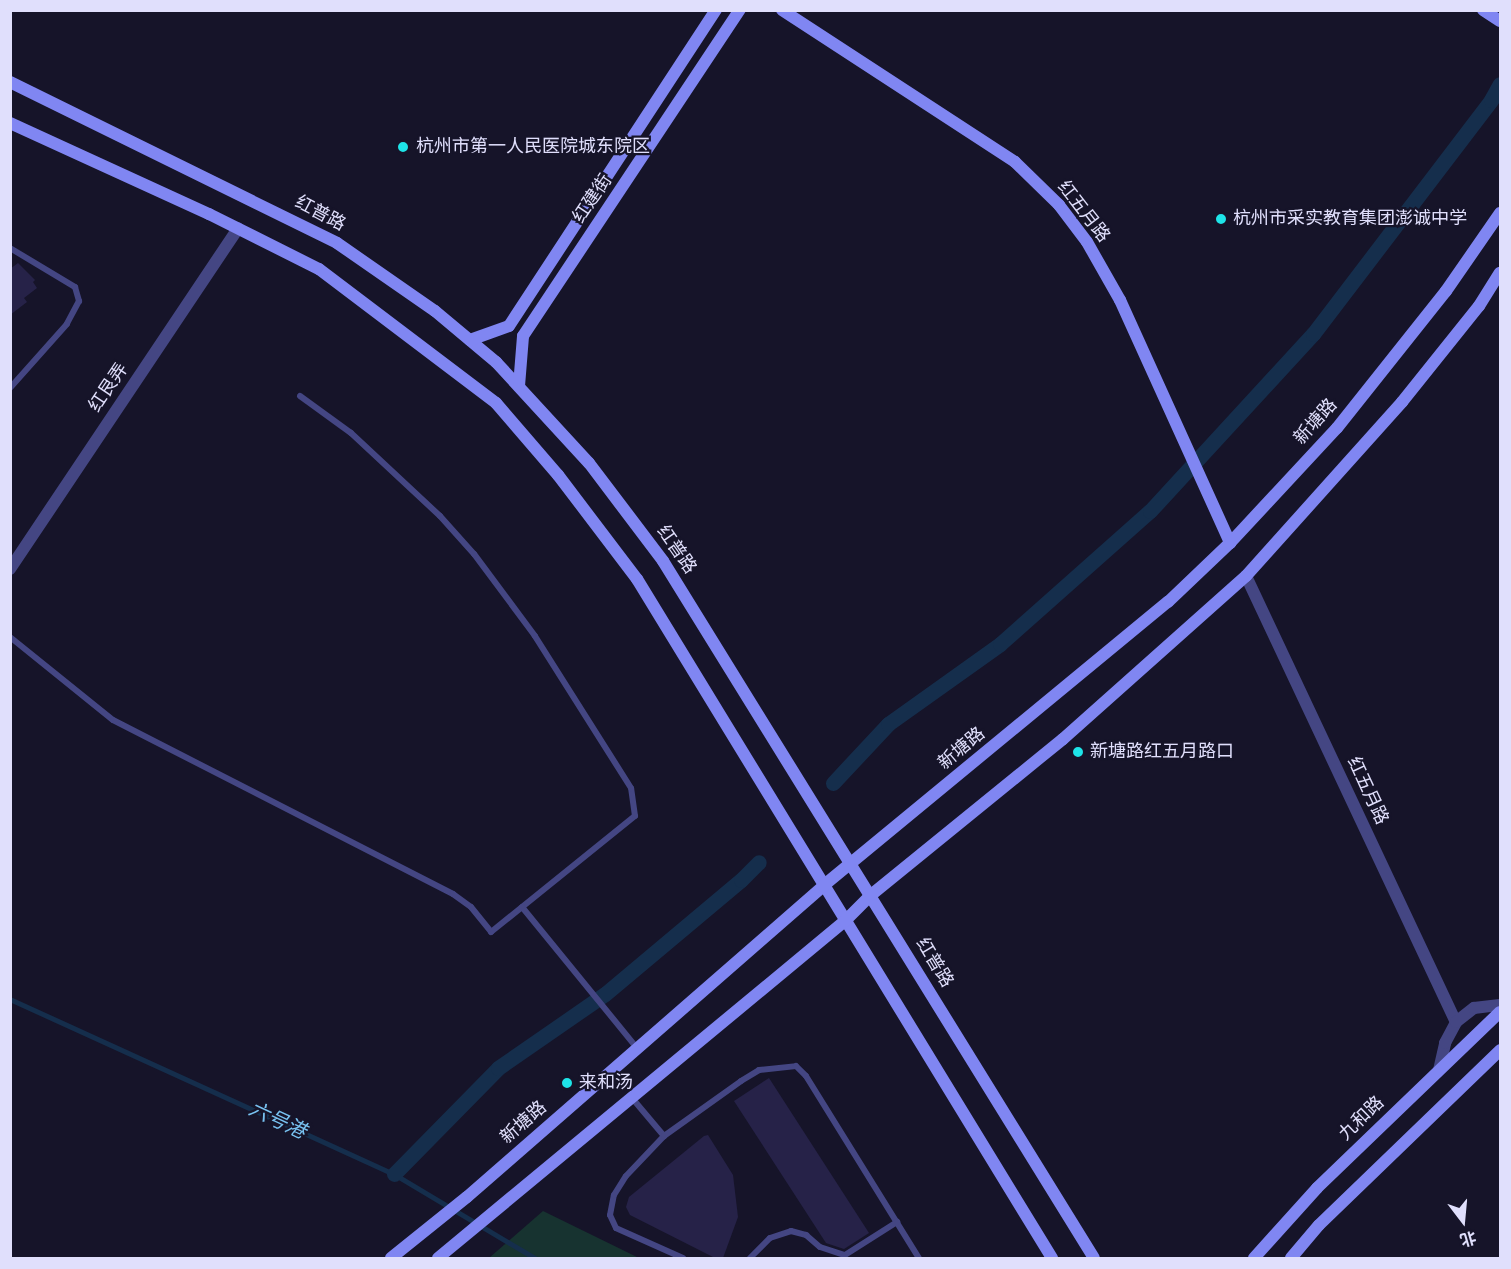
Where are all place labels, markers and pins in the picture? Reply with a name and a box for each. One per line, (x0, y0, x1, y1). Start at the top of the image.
place label: 杭州市第一人民医院城东院区 (416, 136, 650, 158)
marker: 杭州市第一人民医院城东院区 (394, 138, 412, 156)
place label: 杭州市采实教育集团澎诚中学 (1233, 208, 1467, 230)
marker: 杭州市采实教育集团澎诚中学 (1214, 212, 1228, 226)
place label: 新塘路红五月路口 (1090, 741, 1234, 763)
marker: 新塘路红五月路口 (1071, 745, 1085, 759)
place label: 来和汤 (579, 1072, 633, 1094)
marker: 来和汤 (560, 1076, 574, 1090)

